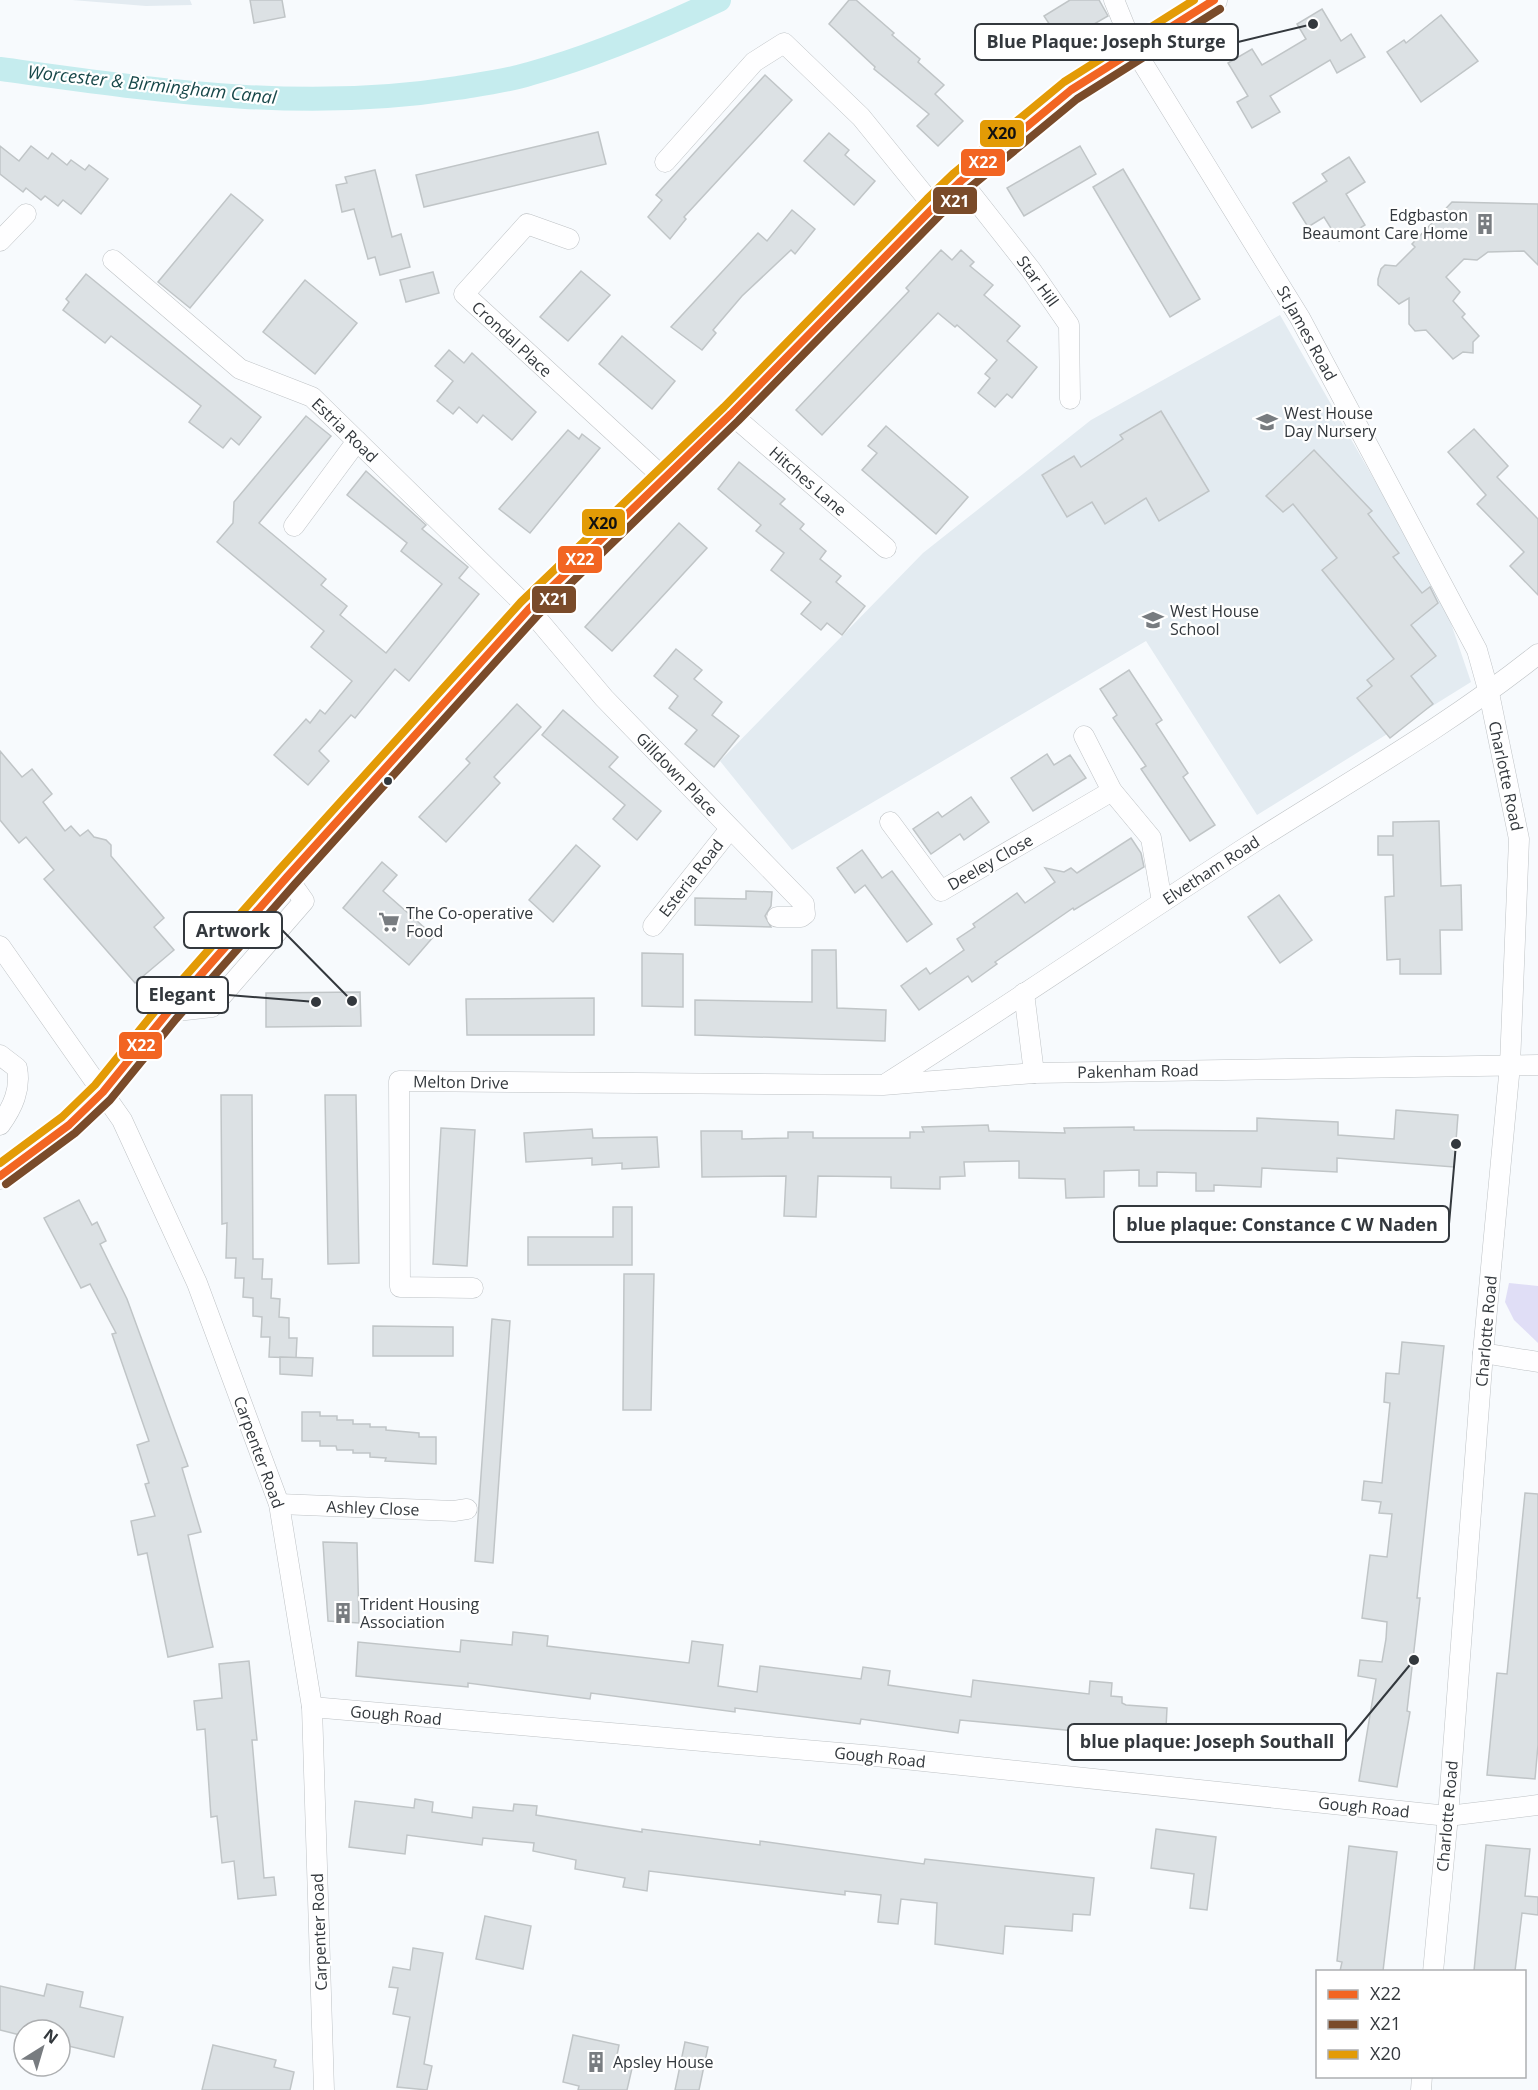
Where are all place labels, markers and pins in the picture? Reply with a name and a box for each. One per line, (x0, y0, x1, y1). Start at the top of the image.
callout: Blue Plaque: Joseph Sturge (975, 24, 1238, 60)
place label: Edgbaston Beaumont Care Home (1302, 204, 1468, 244)
building icon: Edgbaston Beaumont Care Home (1473, 212, 1497, 236)
place label: West House Day Nursery (1284, 402, 1377, 442)
school or university icon: West House Day Nursery (1255, 410, 1279, 434)
place label: West House School (1170, 600, 1259, 640)
school or university icon: West House School (1141, 608, 1165, 632)
unlabelled marker (382, 775, 394, 787)
place label: The Co-operative Food (406, 902, 533, 942)
supermarket icon: The Co-operative Food (377, 910, 401, 934)
callout: Artwork (184, 912, 282, 948)
callout: Elegant (137, 977, 228, 1013)
callout: blue plaque: Constance C W Naden (1114, 1206, 1449, 1242)
place label: Trident Housing Association (360, 1593, 480, 1633)
building icon: Trident Housing Association (331, 1601, 355, 1625)
callout: blue plaque: Joseph Southall (1068, 1724, 1346, 1760)
building icon: Apsley House (584, 2050, 608, 2074)
place label: Apsley House (613, 2051, 714, 2073)

